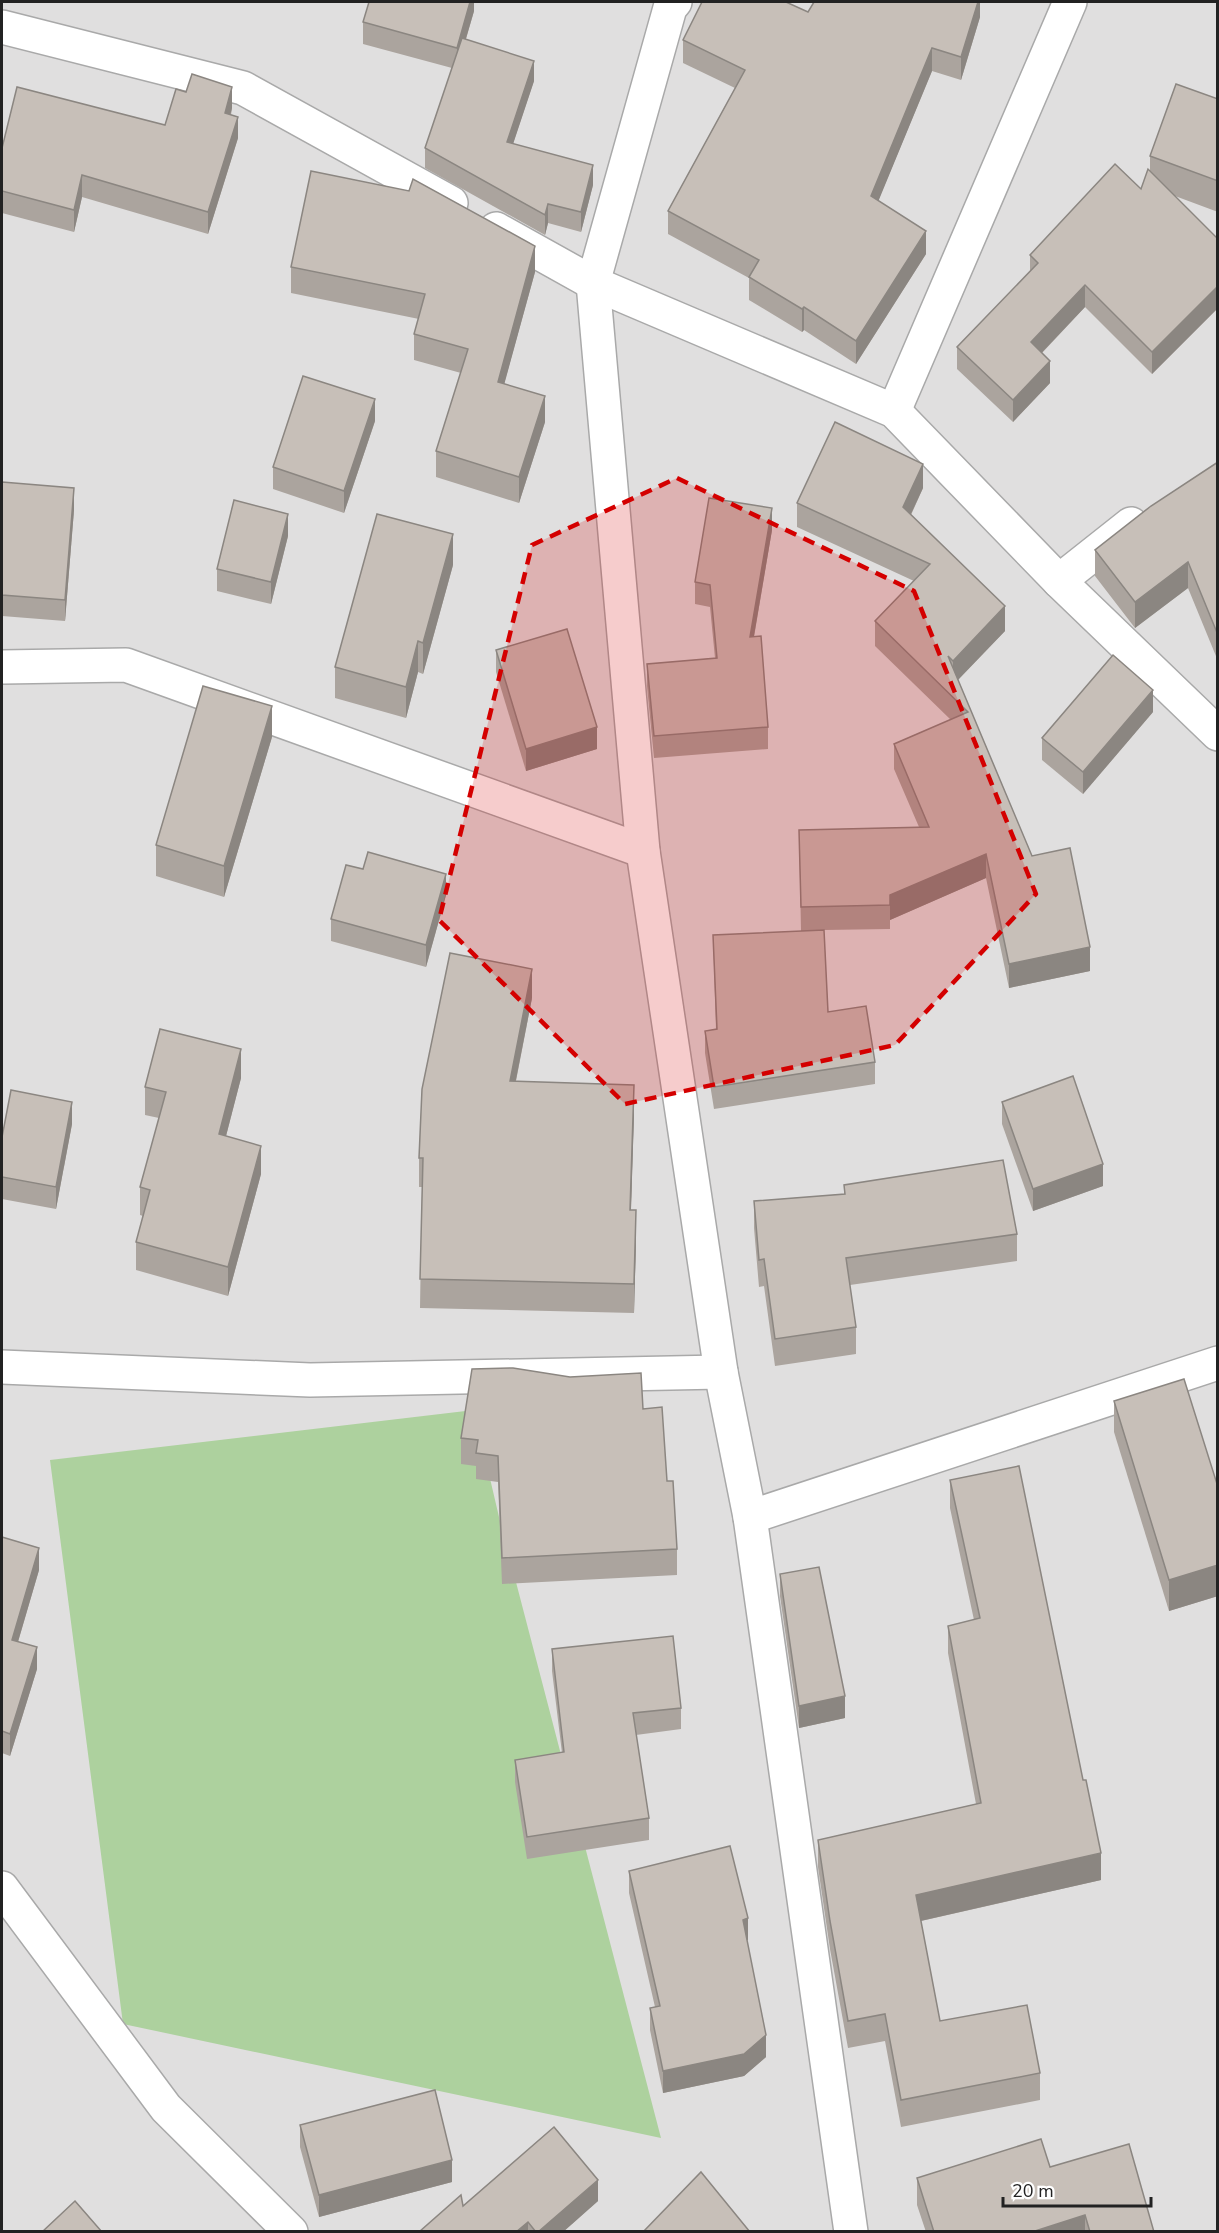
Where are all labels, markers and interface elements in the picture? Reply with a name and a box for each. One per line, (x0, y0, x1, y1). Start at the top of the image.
scale bar (1003, 2170, 1152, 2208)
text: 20 m (1012, 2179, 1054, 2203)

